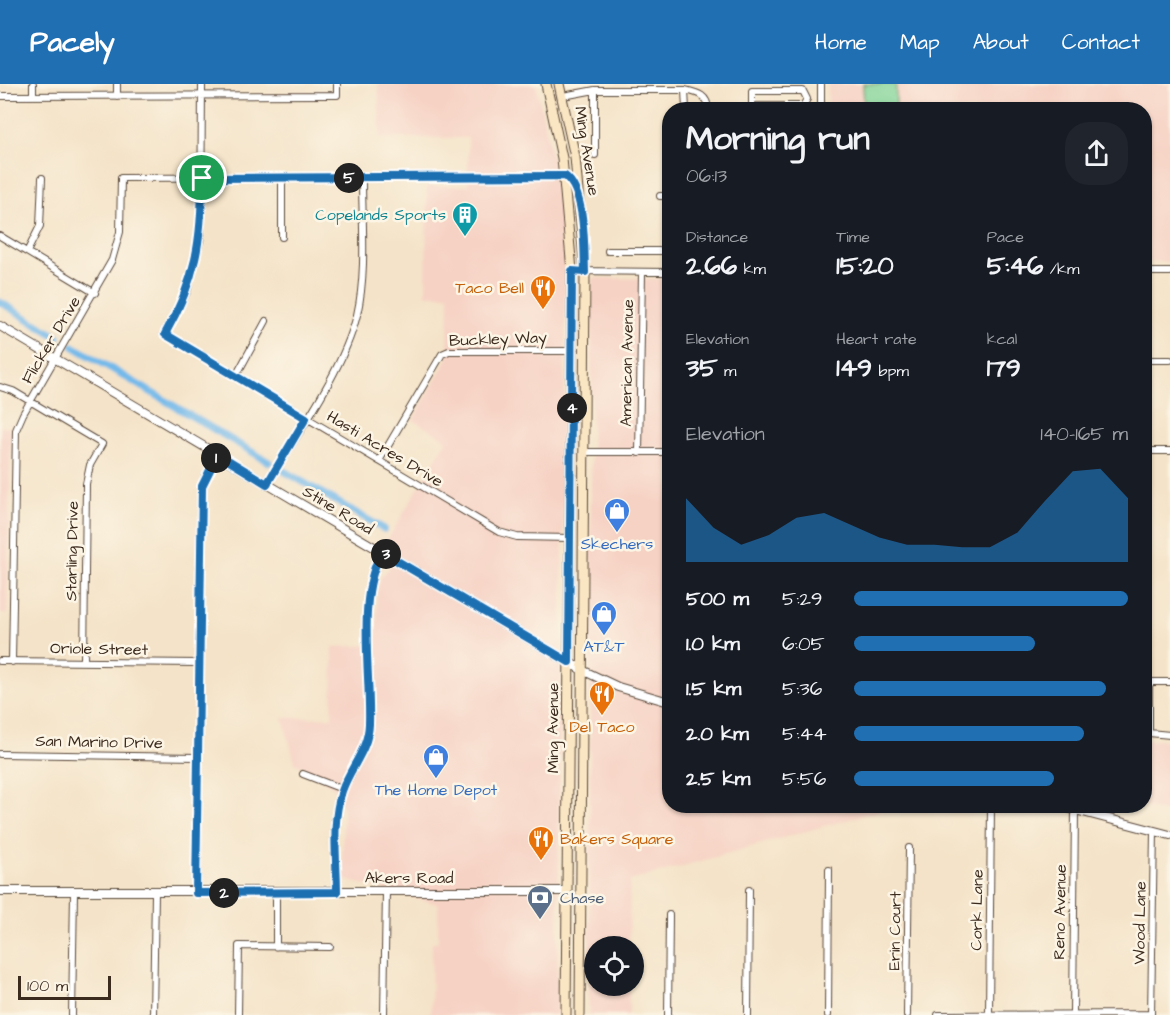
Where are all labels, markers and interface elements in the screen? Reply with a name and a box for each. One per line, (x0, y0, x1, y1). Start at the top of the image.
text: Pacely (30, 23, 115, 62)
text: Home (815, 28, 867, 57)
text: Map (900, 28, 940, 57)
text: About (973, 28, 1029, 57)
text: Contact (1062, 28, 1140, 57)
street label: Ming Avenue (568, 105, 605, 198)
text: Morning run (686, 116, 870, 162)
button: share (1065, 122, 1128, 185)
pin (176, 152, 227, 203)
icon: arrive (185, 161, 218, 194)
text: 06:13 (686, 162, 727, 190)
pin: 5 (334, 163, 364, 193)
text: 5 (343, 167, 355, 189)
building icon: Copelands Sports (450, 200, 480, 238)
place label: Copelands Sports (315, 204, 446, 226)
text: Distance (686, 226, 748, 248)
text: Time (836, 226, 870, 248)
text: Pace (987, 226, 1024, 248)
text: 2.66 (686, 248, 737, 284)
text: 15:20 (836, 248, 894, 284)
text: 5:46 (987, 248, 1043, 284)
text: km (737, 258, 766, 280)
text: /km (1043, 258, 1079, 280)
restaurant icon: Taco Bell (528, 273, 558, 311)
place label: Taco Bell (455, 277, 524, 299)
street label: Flicker Drive (16, 292, 86, 388)
street label: American Avenue (615, 299, 639, 427)
street label: Buckley Way (449, 326, 547, 353)
text: Elevation (686, 328, 749, 350)
text: Heart rate (836, 328, 917, 350)
text: kcal (987, 328, 1017, 350)
text: 35 (686, 350, 718, 386)
text: 149 (836, 350, 872, 386)
text: 179 (987, 350, 1021, 386)
text: m (718, 360, 737, 382)
text: bpm (872, 360, 909, 382)
pin: 4 (557, 393, 587, 423)
text: 4 (567, 397, 577, 419)
street label: Hasti Acres Drive (323, 406, 448, 493)
text: Elevation (686, 420, 765, 448)
text: 140–165 m (1040, 420, 1128, 448)
pin: 1 (201, 443, 231, 473)
text: 1 (215, 447, 217, 469)
street label: Stine Road (298, 480, 378, 540)
shop icon: Skechers (602, 496, 632, 534)
street label: Starling Drive (60, 501, 85, 601)
place label: Skechers (581, 533, 653, 555)
pin: 3 (371, 539, 401, 569)
text: 3 (382, 543, 390, 565)
text: 500 m (686, 585, 749, 613)
text: 5:29 (782, 585, 822, 613)
shop icon: AT&T (589, 599, 619, 637)
text: 1.0 km (686, 630, 740, 658)
text: 6:05 (782, 630, 825, 658)
place label: AT&T (584, 636, 624, 658)
street label: Oriole Street (50, 637, 149, 661)
text: 1.5 km (686, 675, 741, 703)
text: 5:36 (782, 675, 822, 703)
restaurant icon: Del Taco (587, 679, 617, 717)
street label: Ming Avenue (542, 683, 565, 773)
place label: Del Taco (569, 716, 635, 738)
text: 2.0 km (686, 720, 749, 748)
text: 5:44 (782, 720, 827, 748)
street label: San Marino Drive (35, 730, 163, 754)
shop icon: The Home Depot (421, 742, 451, 780)
text: 2.5 km (686, 765, 750, 793)
text: 5:56 (782, 765, 826, 793)
place label: The Home Depot (375, 779, 498, 801)
restaurant icon: Bakers Square (526, 824, 556, 862)
place label: Bakers Square (560, 828, 674, 850)
street label: Reno Avenue (1048, 864, 1072, 960)
street label: Akers Road (365, 867, 453, 889)
street label: Cork Lane (965, 869, 989, 951)
pin: 2 (209, 878, 239, 908)
street label: Wood Lane (1128, 881, 1152, 965)
text: 2 (219, 882, 229, 904)
bank icon: Chase (525, 883, 555, 921)
place label: Chase (560, 887, 604, 909)
street label: Erin Court (883, 891, 907, 971)
map controls (584, 936, 644, 996)
button: locate (584, 936, 644, 996)
scale bar (18, 973, 111, 1000)
text: 100 m (27, 975, 68, 997)

